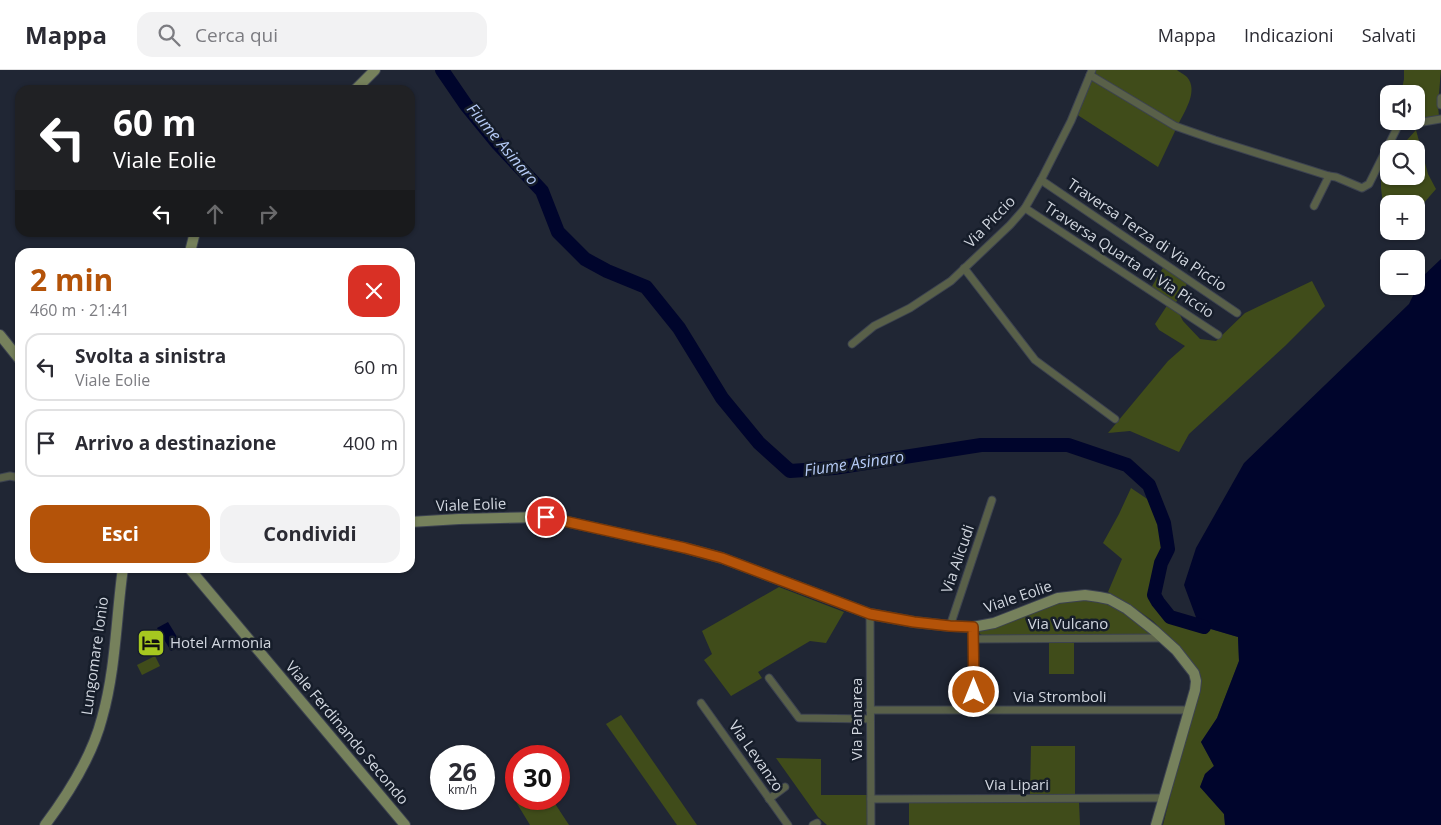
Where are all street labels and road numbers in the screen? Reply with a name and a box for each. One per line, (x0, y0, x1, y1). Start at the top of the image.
street label: Traversa Terza di Via Piccio (1064, 173, 1231, 295)
street label: Via Piccio (960, 191, 1019, 252)
street label: Traversa Quarta di Via Piccio (1041, 197, 1218, 322)
street label: Viale Eolie (435, 493, 507, 515)
street label: Via Alicudi (936, 522, 978, 596)
street label: Viale Eolie (981, 575, 1054, 617)
street label: Lungomare Ionio (76, 595, 112, 716)
street label: Via Vulcano (1028, 613, 1108, 633)
street label: Viale Ferdinando Secondo (282, 656, 414, 808)
street label: Via Panarea (846, 678, 866, 760)
street label: Via Stromboli (1013, 686, 1107, 706)
street label: Via Levanzo (725, 716, 789, 795)
street label: Via Lipari (985, 774, 1049, 794)

